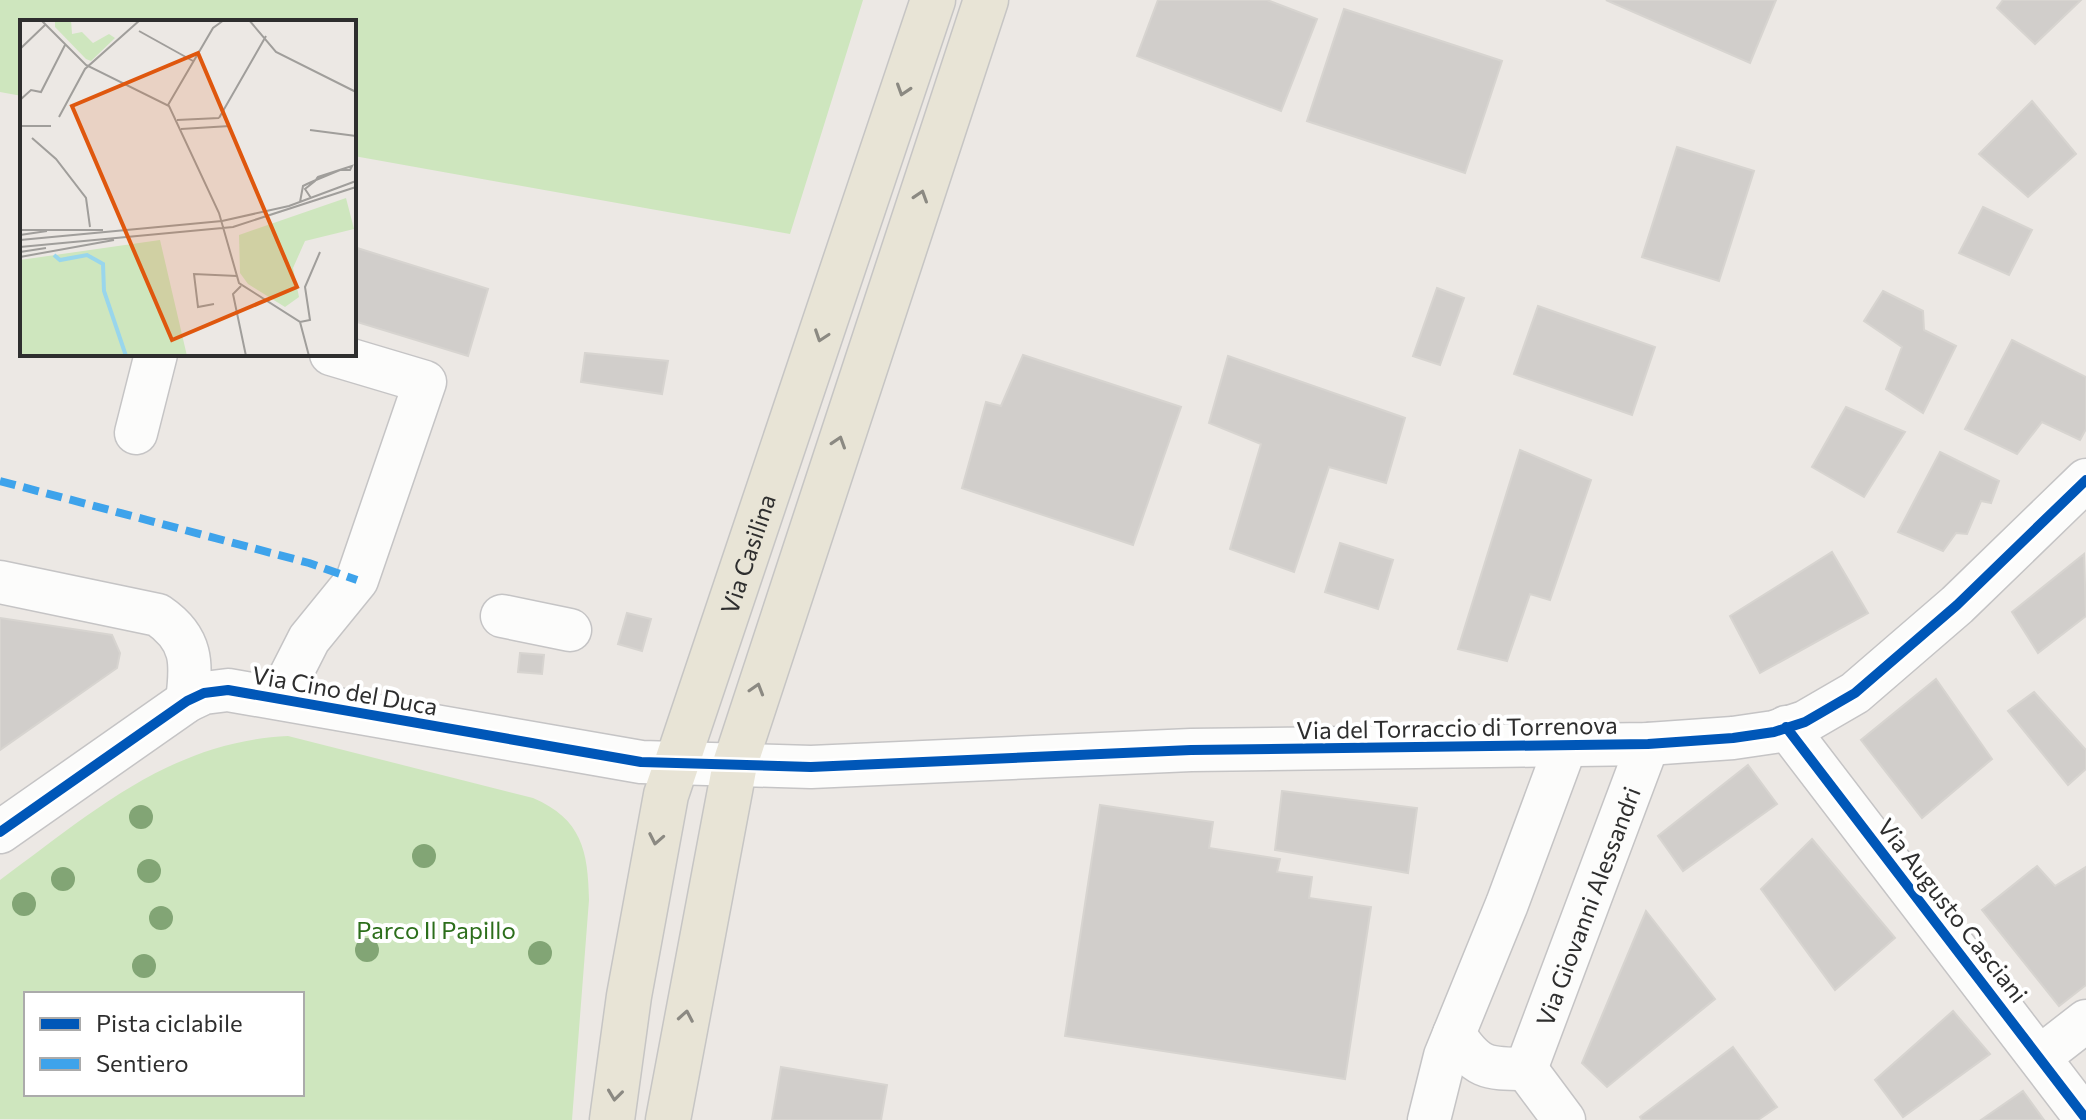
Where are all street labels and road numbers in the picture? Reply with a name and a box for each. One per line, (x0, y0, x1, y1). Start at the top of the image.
street label: Via Casilina (713, 490, 781, 617)
street label: Via Cino del Duca (250, 659, 440, 721)
street label: Via del Torraccio di Torrenova (1296, 710, 1618, 744)
street label: Via Giovanni Alessandri (1529, 782, 1645, 1030)
street label: Via Augusto Casciani (1872, 812, 2034, 1008)

